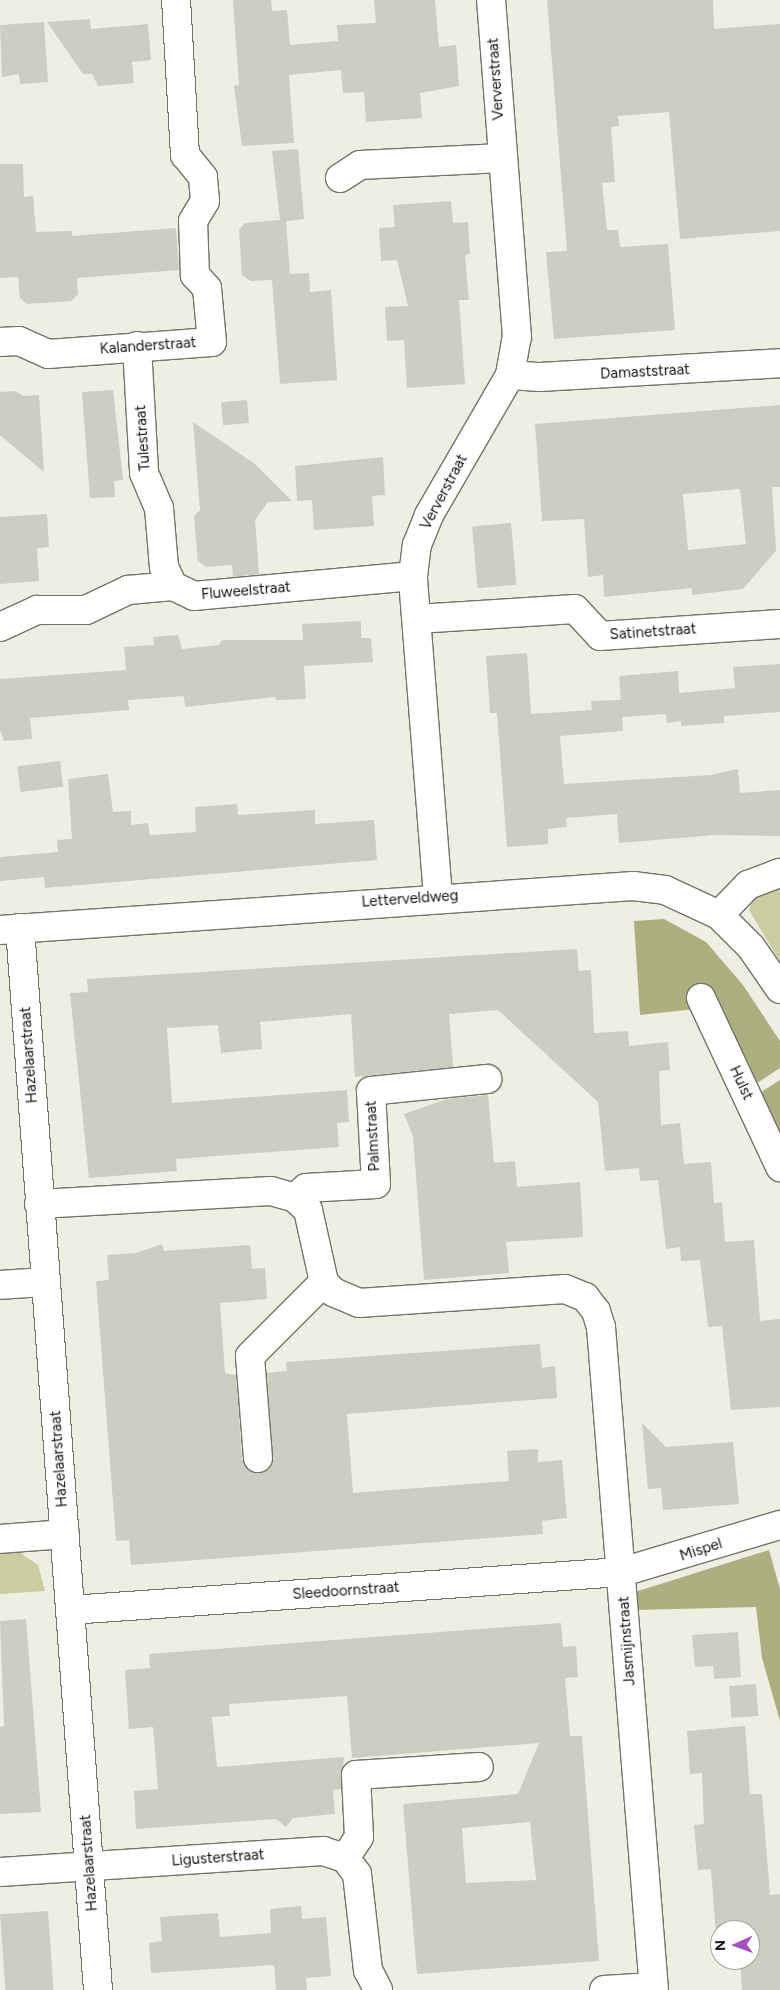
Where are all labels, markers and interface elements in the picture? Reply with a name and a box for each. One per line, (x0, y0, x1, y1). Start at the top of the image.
street label: Ververstraat (484, 37, 508, 121)
street label: Kalanderstraat (99, 334, 197, 358)
street label: Damaststraat (600, 361, 690, 383)
street label: Tulestraat (132, 404, 154, 472)
street label: Ververstraat (417, 451, 471, 533)
street label: Fluweelstraat (200, 578, 292, 604)
street label: Satinetstraat (609, 620, 697, 644)
street label: Letterveldweg (361, 887, 459, 911)
street label: Hazelaarstraat (17, 1006, 41, 1104)
street label: Hulst (725, 1063, 757, 1103)
street label: Palmstraat (362, 1100, 384, 1172)
street label: Hazelaarstraat (47, 1410, 71, 1508)
street label: Mispel (678, 1535, 724, 1565)
street label: Sleedoornstraat (292, 1578, 400, 1604)
street label: Jasmijnstraat (615, 1596, 639, 1686)
street label: Hazelaarstraat (77, 1814, 101, 1912)
street label: Ligusterstraat (171, 1846, 265, 1870)
north arrow (710, 1920, 760, 1970)
text: N (712, 1940, 729, 1951)

